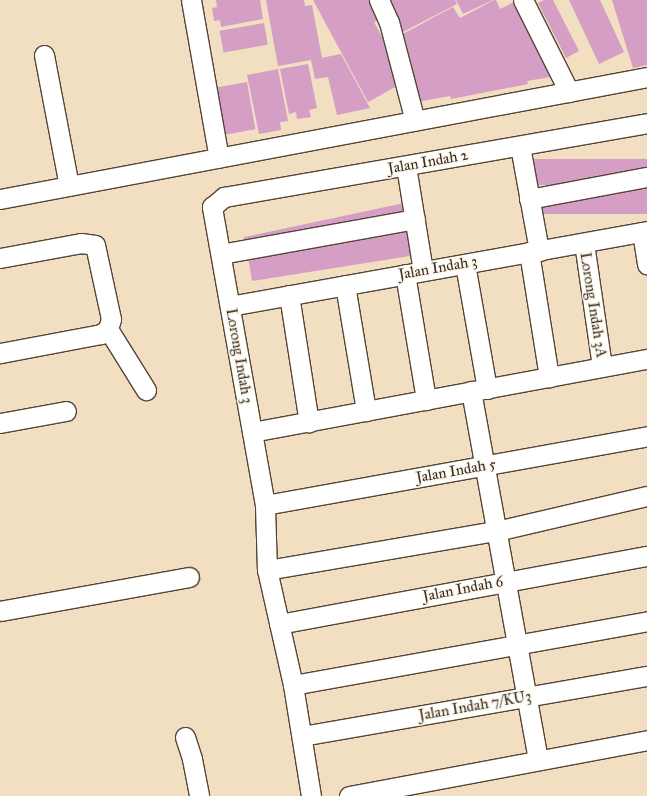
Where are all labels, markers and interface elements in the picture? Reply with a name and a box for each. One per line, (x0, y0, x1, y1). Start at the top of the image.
street label: Jalan Indah 2 (386, 146, 470, 178)
street label: Lorong Indah 3A (576, 251, 610, 359)
street label: Jalan Indah 3 (397, 252, 479, 284)
street label: Lorong Indah 3 (222, 307, 256, 405)
street label: Jalan Indah 5 (415, 455, 497, 487)
street label: Jalan Indah 6 (421, 572, 505, 606)
street label: Jalan Indah 7/KU3 (417, 687, 533, 725)

